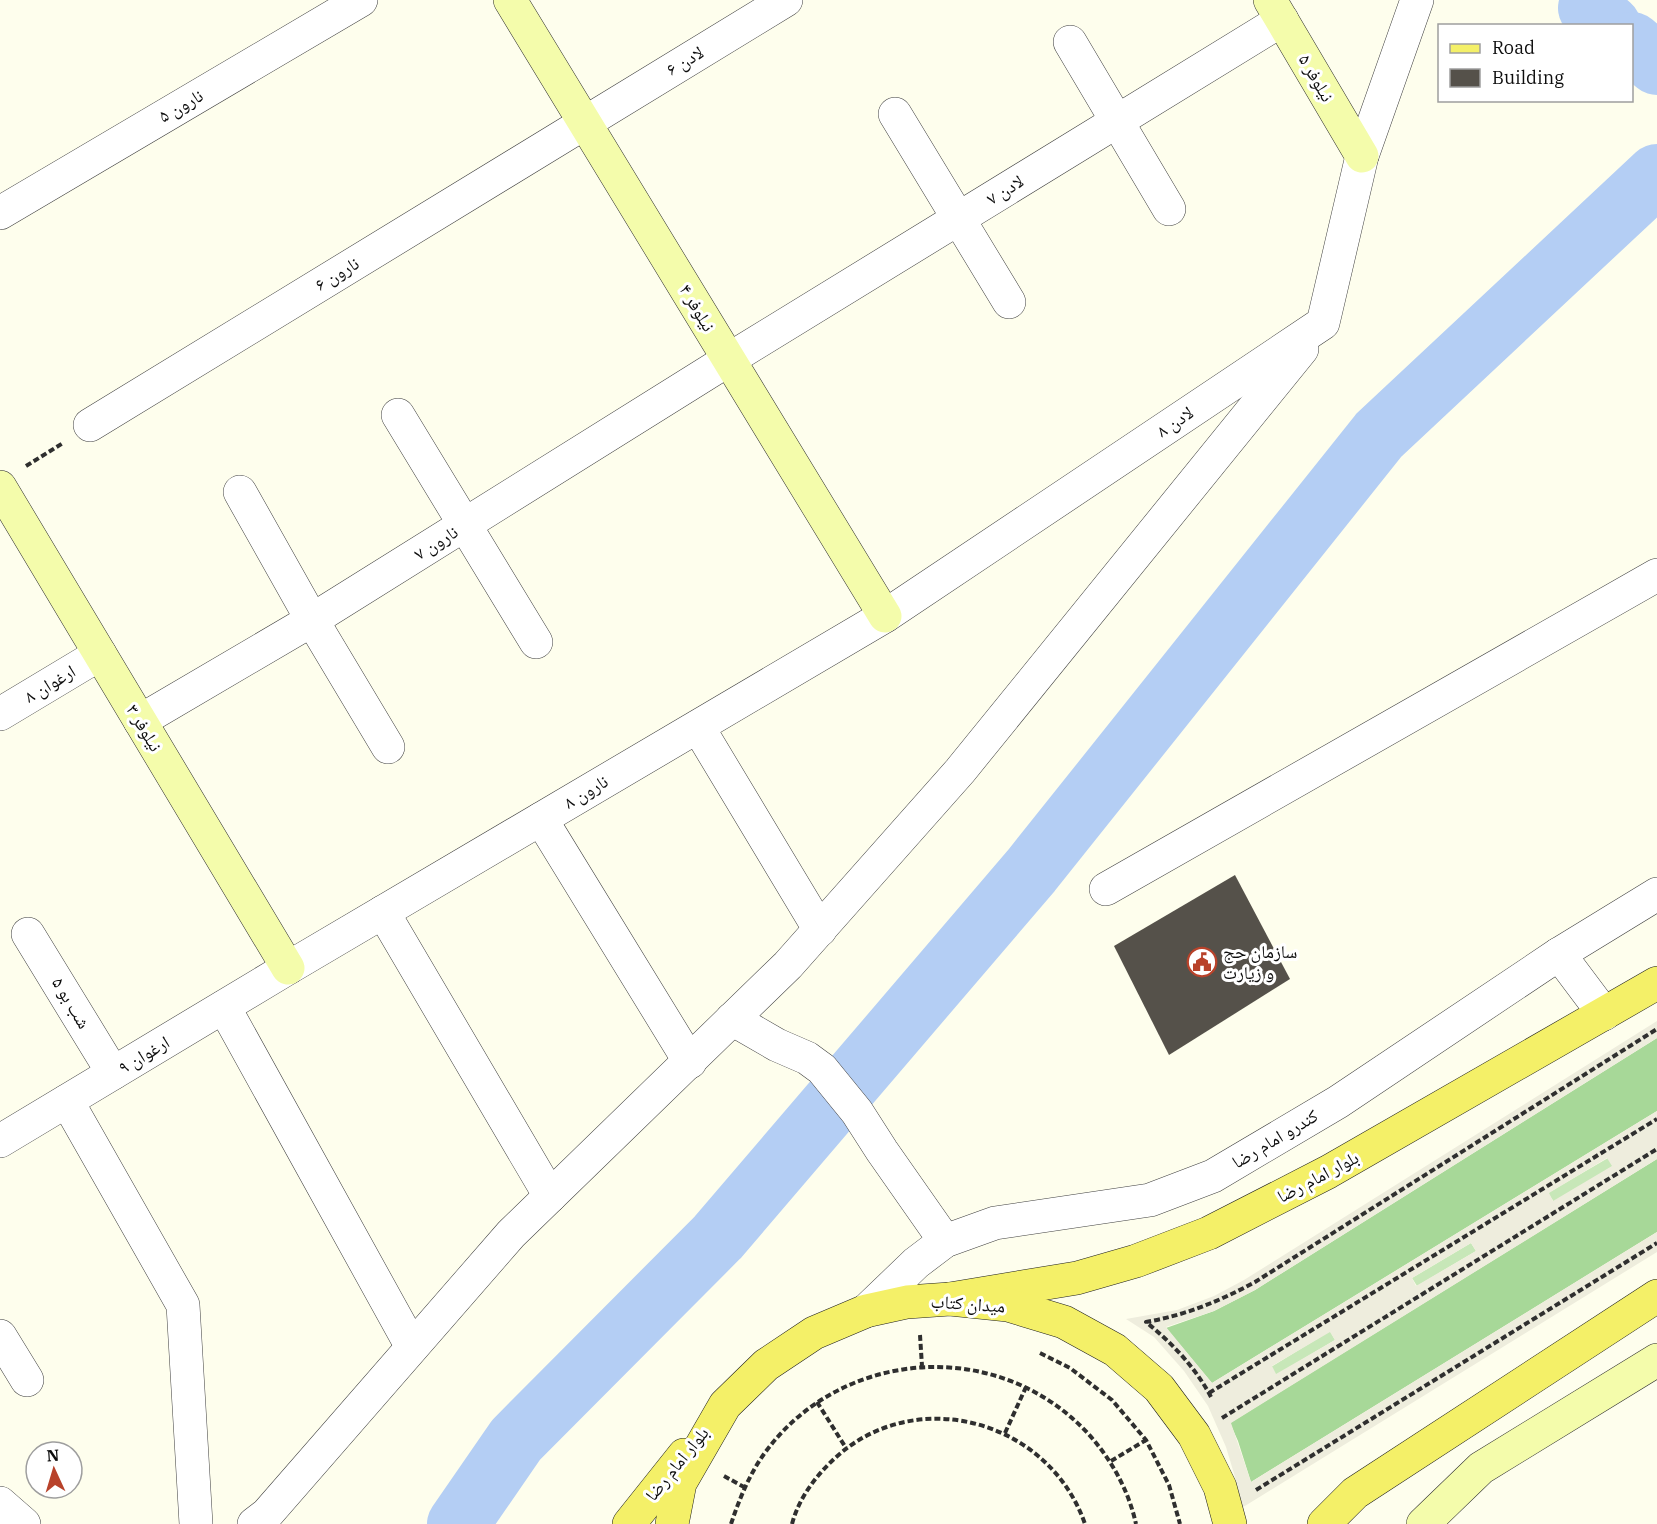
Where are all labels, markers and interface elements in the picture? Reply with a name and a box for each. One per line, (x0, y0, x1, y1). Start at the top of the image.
legend (1438, 24, 1633, 102)
text: Road (1492, 36, 1535, 59)
street label: لادن ۶ (662, 41, 708, 81)
street label: نیلوفر ۵ (1294, 50, 1339, 106)
text: Building (1492, 66, 1564, 89)
street label: نارون ۵ (154, 84, 207, 127)
street label: لادن ۷ (982, 169, 1028, 210)
street label: نارون ۶ (310, 251, 363, 296)
street label: نیلوفر ۴ (674, 280, 721, 336)
street label: لادن ۸ (1152, 401, 1198, 442)
street label: نارون ۷ (409, 520, 462, 565)
street label: ارغوان ۸ (20, 659, 80, 708)
street label: نیلوفر ۳ (121, 700, 168, 756)
street label: نارون ۸ (559, 769, 612, 814)
place label: سازمان حج و زیارت (1223, 940, 1297, 984)
public building icon: سازمان حج و زیارت (1186, 946, 1218, 978)
street label: شب بو ۵ (47, 973, 96, 1033)
street label: ارغوان ۹ (114, 1030, 174, 1079)
street label: کندرو امام رضا (1227, 1104, 1323, 1174)
street label: بلوار امام رضا (1273, 1146, 1363, 1208)
street label: میدان کتاب (930, 1289, 1006, 1318)
street label: بلوار امام رضا (640, 1422, 714, 1506)
north arrow (24, 1440, 84, 1500)
text: N (46, 1445, 60, 1465)

